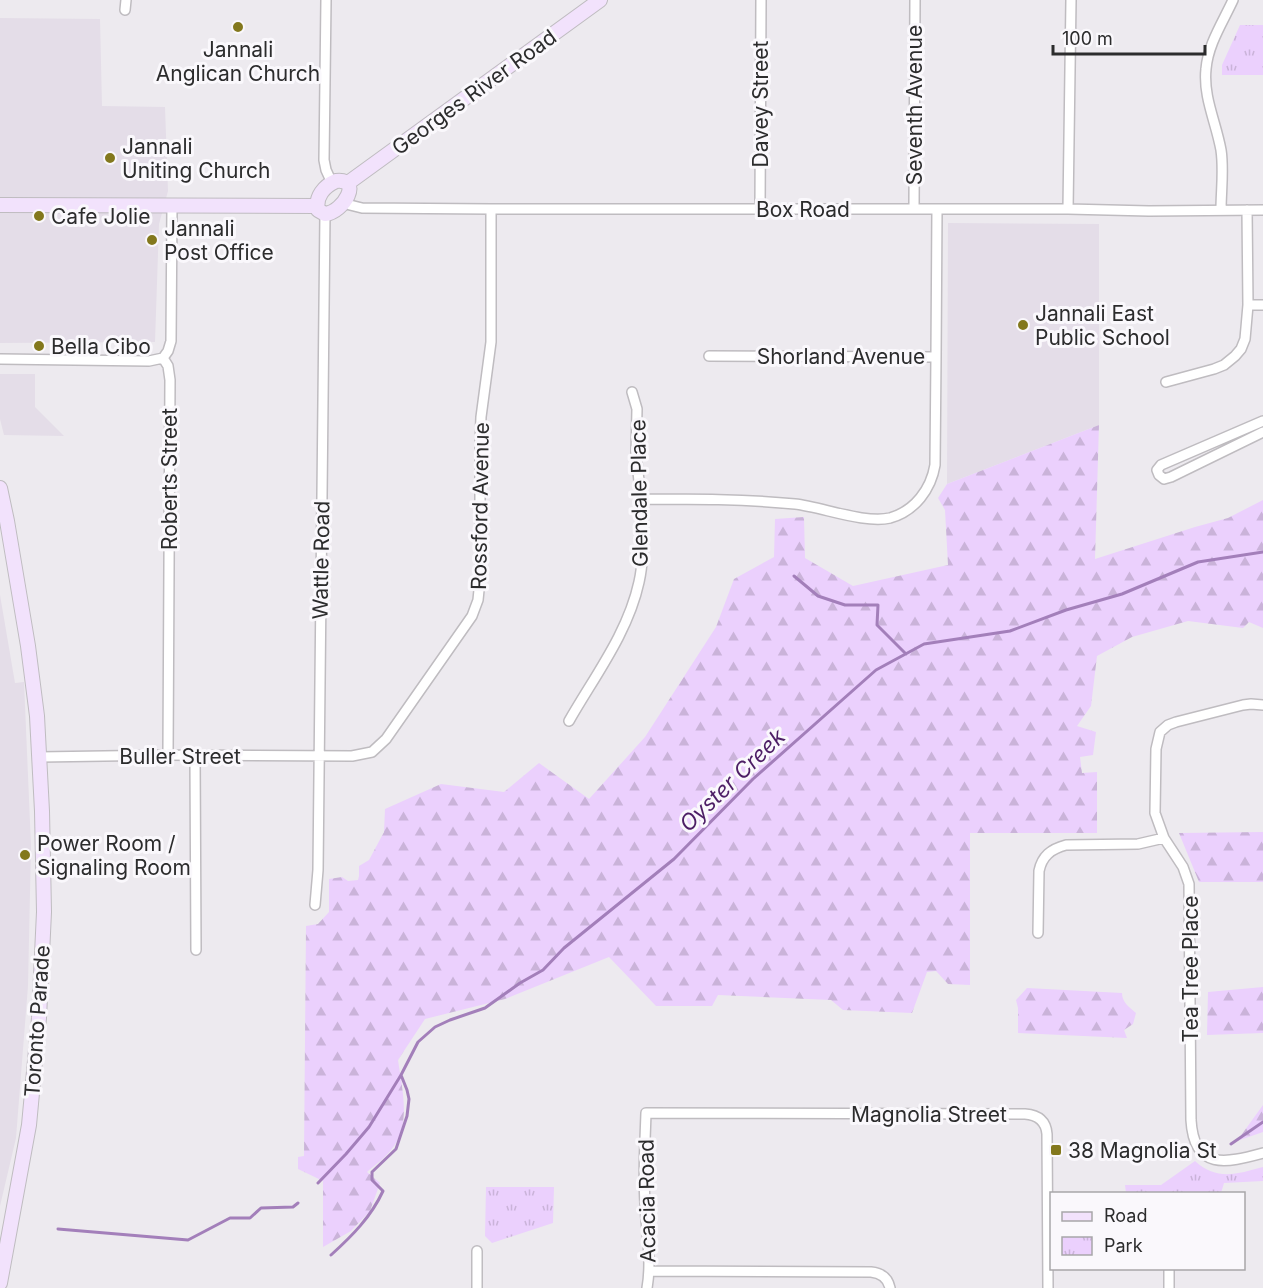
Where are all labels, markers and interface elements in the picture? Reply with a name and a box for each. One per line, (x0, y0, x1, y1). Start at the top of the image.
scale bar (1053, 18, 1204, 56)
marker: Jannali Anglican Church (231, 20, 245, 34)
street label: Georges River Road (387, 24, 561, 160)
street label: Seventh Avenue (902, 25, 927, 185)
text: 100 m (1062, 28, 1113, 49)
place label: Jannali Anglican Church (156, 37, 320, 86)
street label: Davey Street (748, 40, 773, 167)
place label: Jannali Uniting Church (122, 134, 270, 183)
marker: Jannali Uniting Church (103, 151, 117, 165)
street label: Box Road (756, 197, 850, 222)
place label: Cafe Jolie (51, 204, 150, 229)
marker: Cafe Jolie (32, 209, 46, 223)
place label: Jannali Post Office (164, 216, 274, 265)
marker: Jannali Post Office (145, 233, 159, 247)
place label: Jannali East Public School (1035, 301, 1170, 350)
marker: Jannali East Public School (1016, 318, 1030, 332)
place label: Bella Cibo (51, 334, 151, 359)
marker: Bella Cibo (32, 339, 46, 353)
street label: Shorland Avenue (757, 344, 925, 369)
street label: Roberts Street (157, 408, 182, 550)
street label: Glendale Place (625, 419, 653, 567)
street label: Rossford Avenue (466, 422, 494, 590)
street label: Wattle Road (307, 501, 335, 619)
water label: Oyster Creek (674, 723, 791, 837)
street label: Buller Street (119, 744, 241, 769)
place label: Power Room / Signaling Room (37, 831, 191, 880)
marker: Power Room / Signaling Room (18, 848, 32, 862)
street label: Tea Tree Place (1178, 896, 1203, 1042)
street label: Toronto Parade (19, 944, 55, 1098)
street label: Magnolia Street (851, 1102, 1007, 1127)
place label: 38 Magnolia St (1068, 1138, 1217, 1163)
street label: Acacia Road (633, 1139, 661, 1263)
marker: 38 Magnolia St (1049, 1143, 1063, 1157)
legend (1050, 1192, 1245, 1270)
text: Road (1104, 1205, 1147, 1226)
text: Park (1104, 1235, 1143, 1256)

